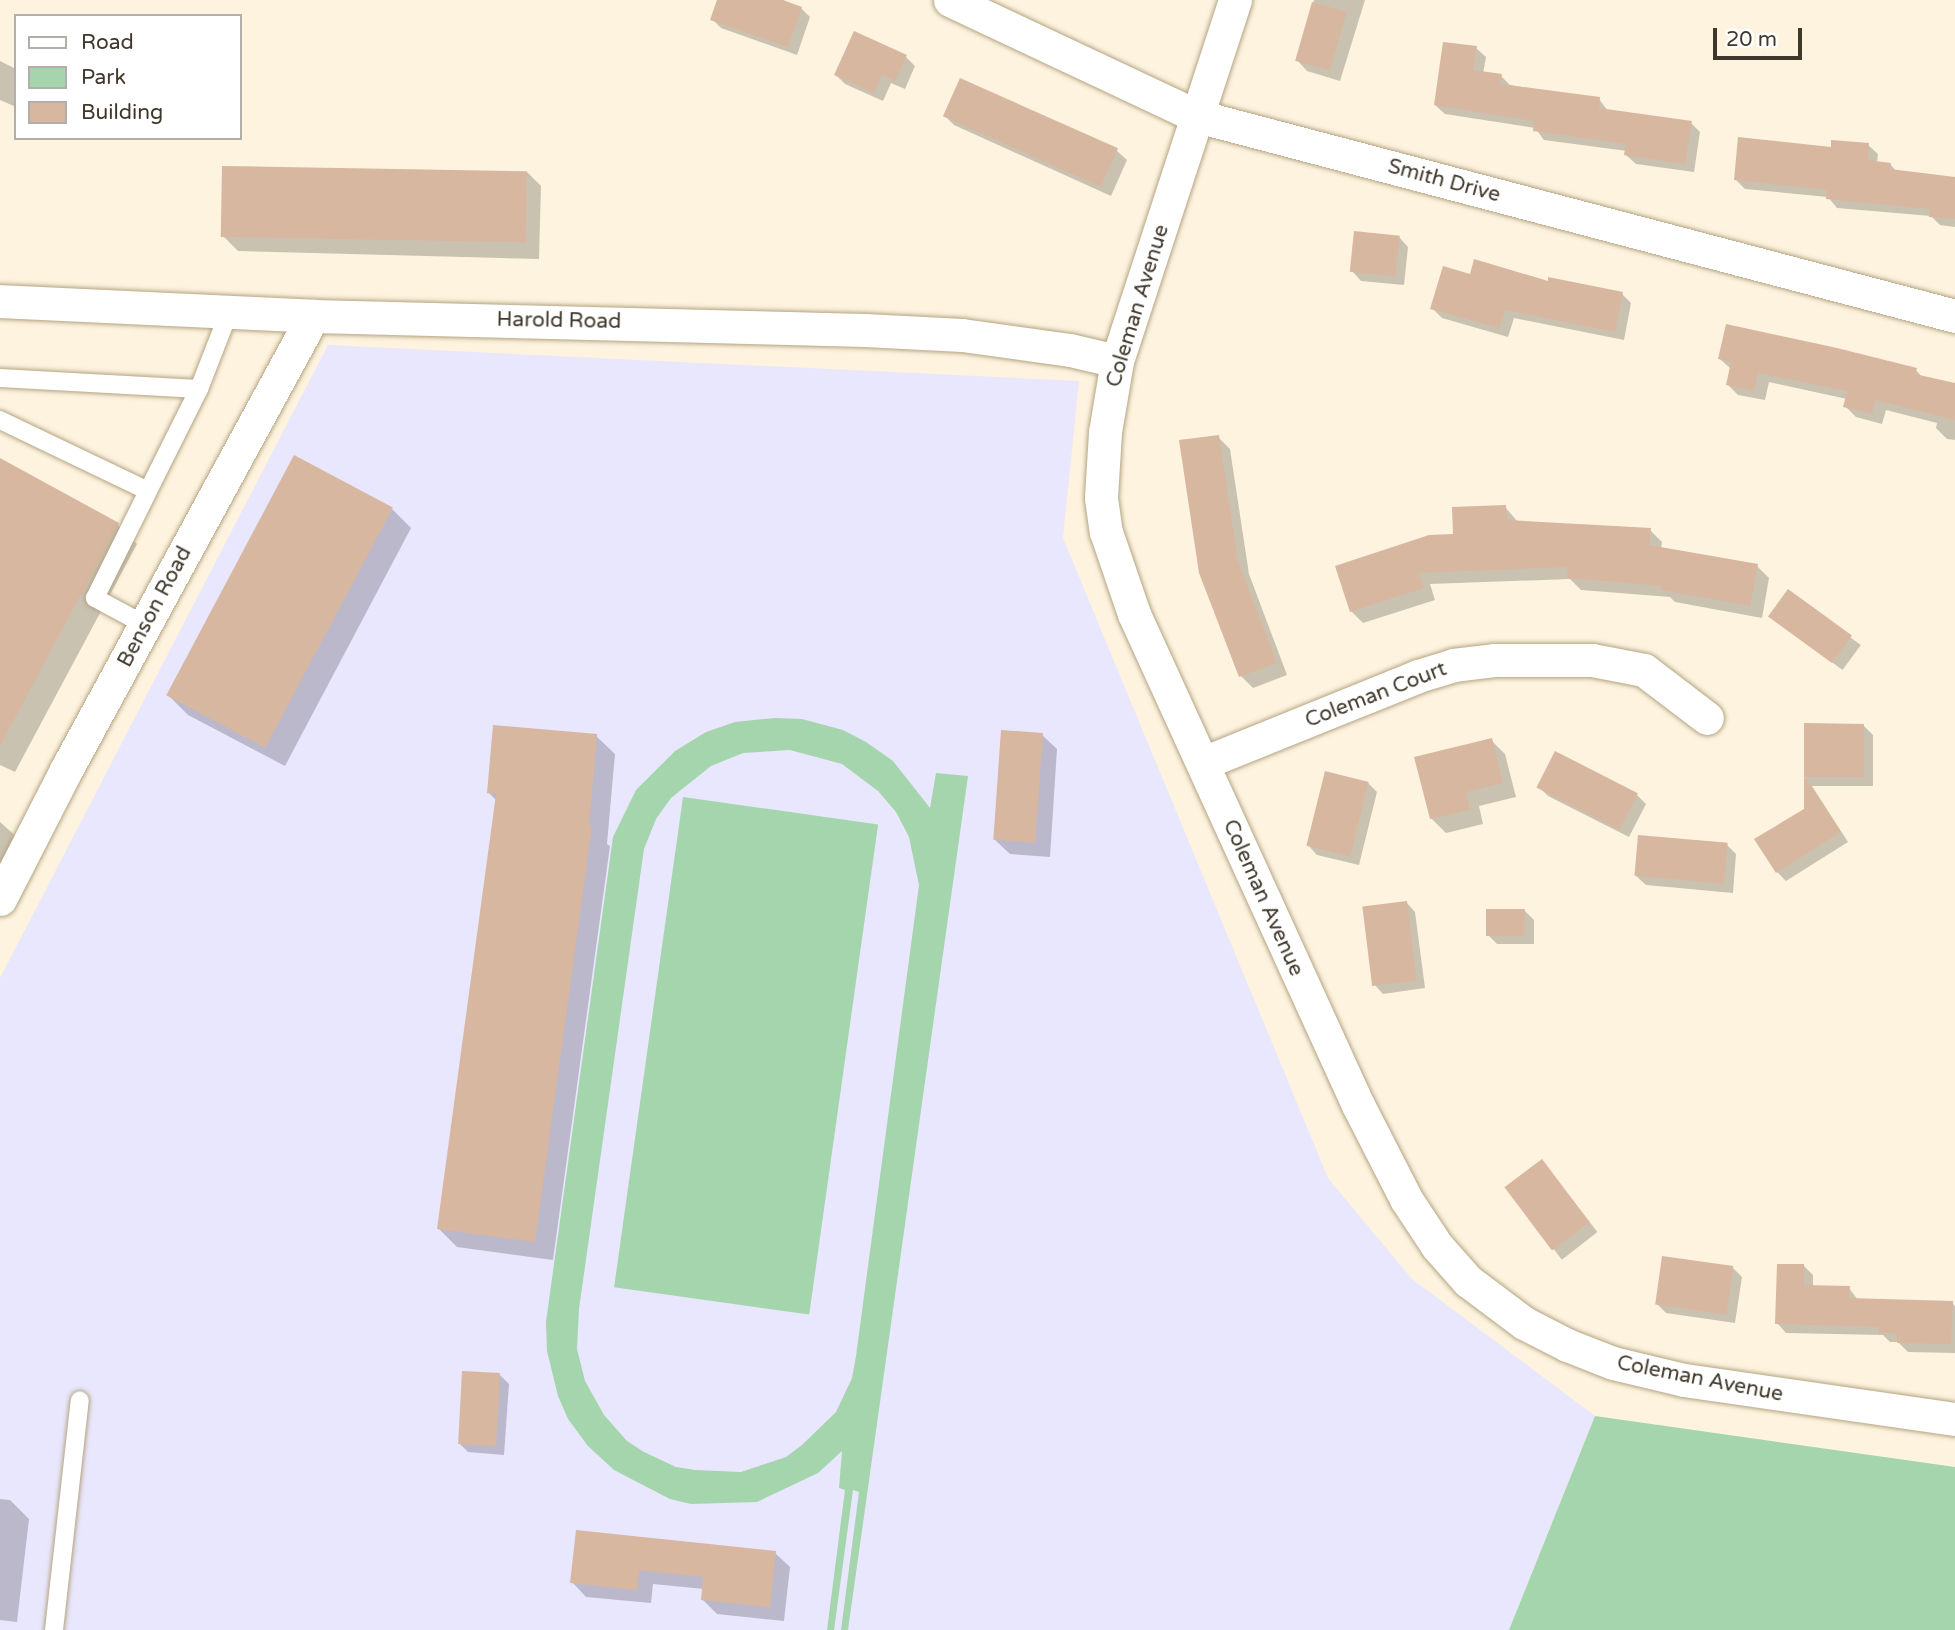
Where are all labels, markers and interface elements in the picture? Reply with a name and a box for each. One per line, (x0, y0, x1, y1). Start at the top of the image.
legend (14, 14, 242, 140)
scale bar (1717, 14, 1806, 58)
text: 20 m (1726, 27, 1777, 52)
text: Road (81, 30, 134, 55)
text: Park (81, 65, 126, 90)
text: Building (81, 100, 163, 125)
street label: Smith Drive (1385, 154, 1503, 208)
street label: Coleman Avenue (1101, 222, 1175, 390)
street label: Harold Road (496, 307, 622, 335)
street label: Benson Road (113, 542, 197, 672)
street label: Coleman Court (1302, 656, 1450, 734)
street label: Coleman Avenue (1217, 816, 1309, 980)
street label: Coleman Avenue (1615, 1351, 1785, 1407)

